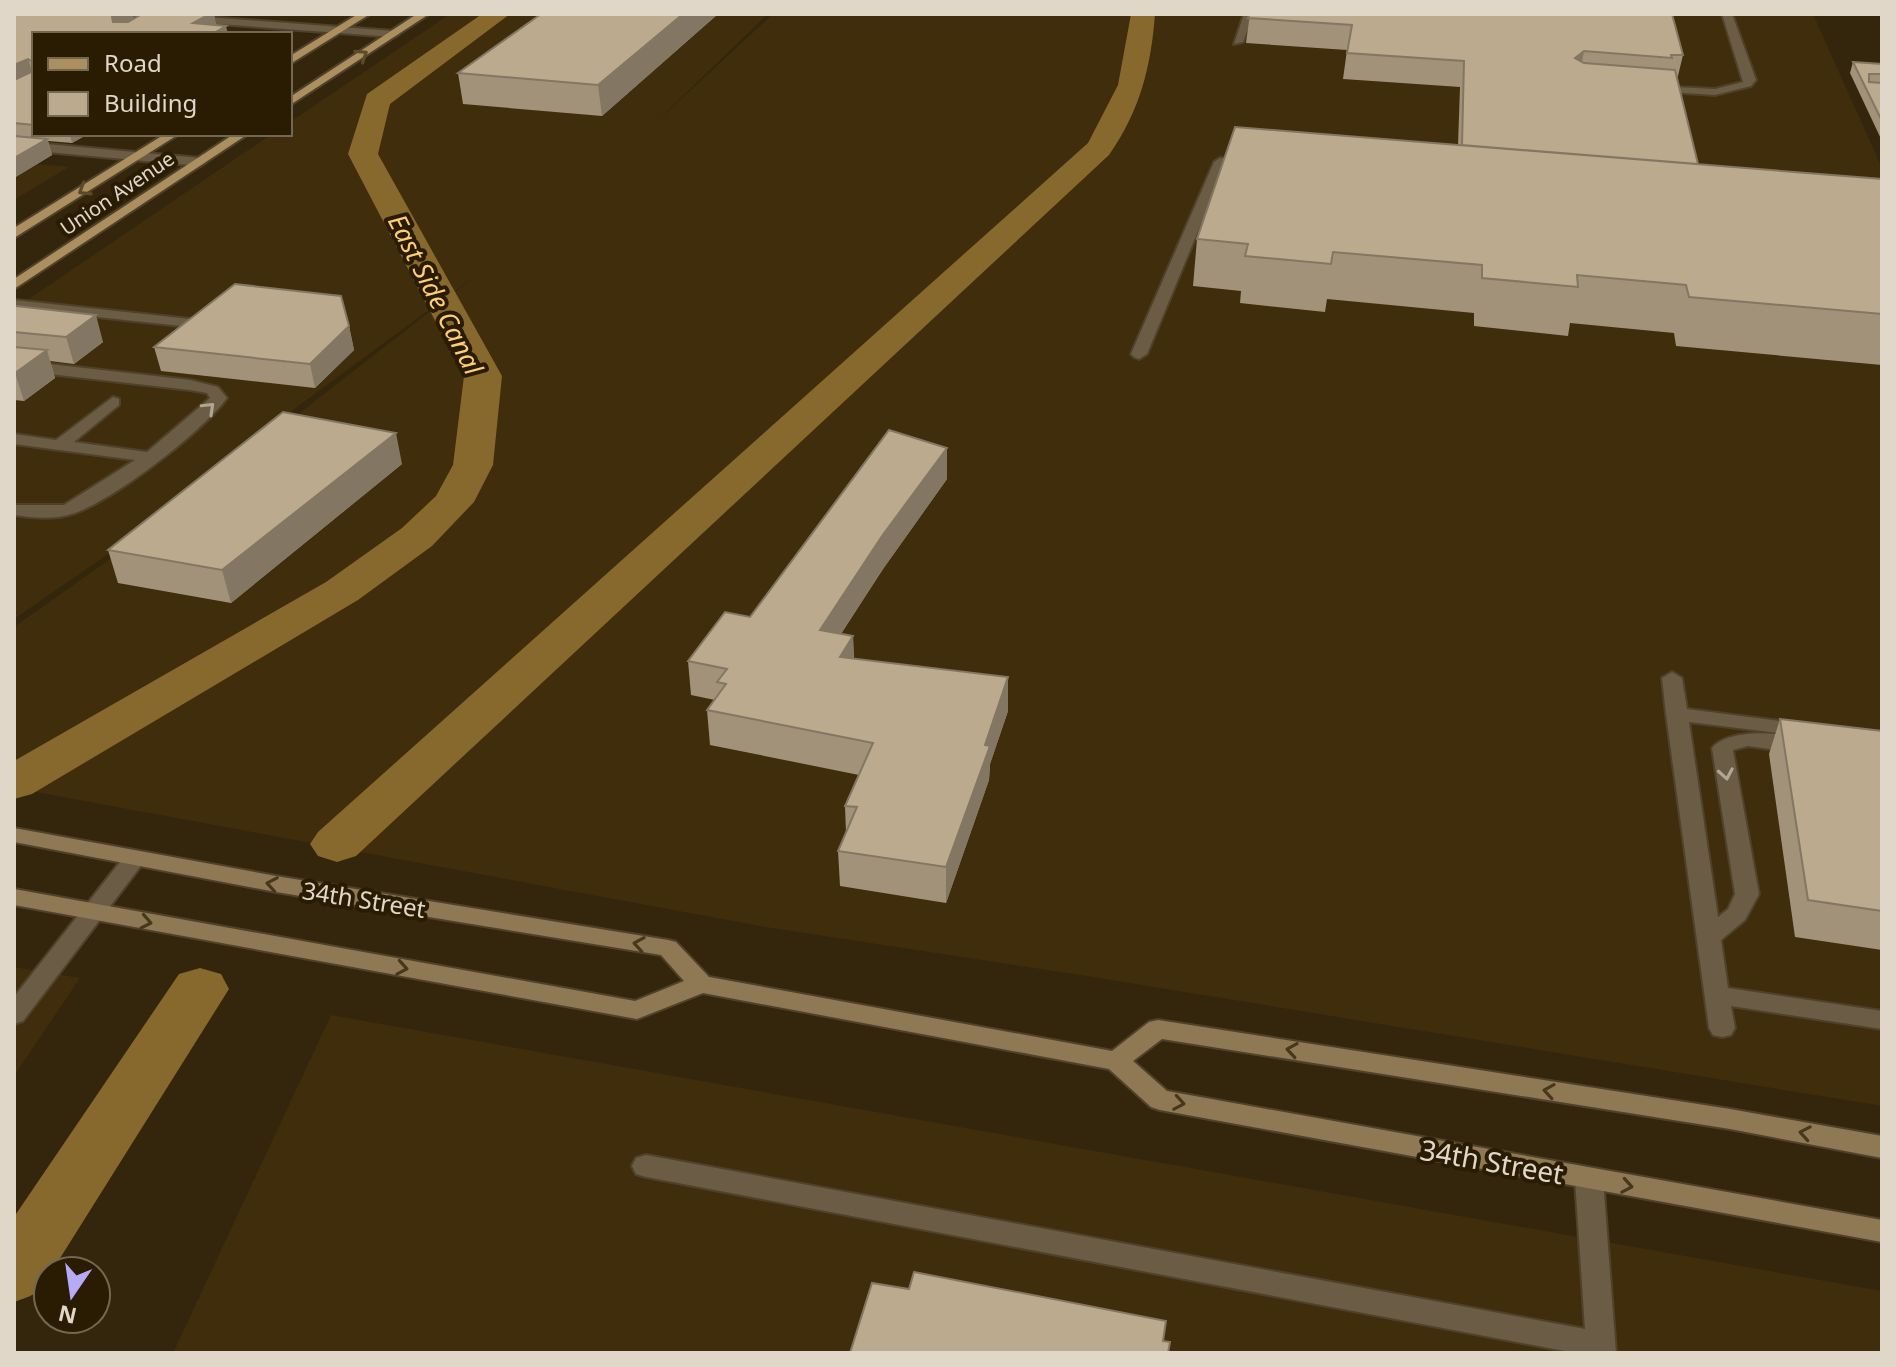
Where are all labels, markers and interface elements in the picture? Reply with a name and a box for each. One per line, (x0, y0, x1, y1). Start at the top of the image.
legend (32, 32, 292, 136)
text: Road (104, 46, 162, 79)
one-way arrow (353, 49, 368, 64)
text: Building (104, 86, 197, 119)
street label: Union Avenue (55, 145, 179, 241)
one-way arrow (78, 181, 93, 196)
water label: East Side Canal (380, 207, 493, 382)
one-way arrow (200, 403, 214, 418)
one-way arrow (1717, 767, 1734, 781)
street label: 34th Street (300, 873, 428, 925)
one-way arrow (265, 876, 279, 893)
one-way arrow (139, 913, 152, 930)
one-way arrow (632, 936, 646, 953)
one-way arrow (395, 958, 408, 975)
one-way arrow (1285, 1042, 1299, 1059)
one-way arrow (1542, 1083, 1556, 1100)
one-way arrow (1172, 1094, 1186, 1111)
one-way arrow (1798, 1125, 1812, 1142)
street label: 34th Street (1417, 1130, 1567, 1192)
one-way arrow (1621, 1176, 1634, 1193)
north arrow (32, 1255, 112, 1335)
text: N (55, 1299, 79, 1332)

